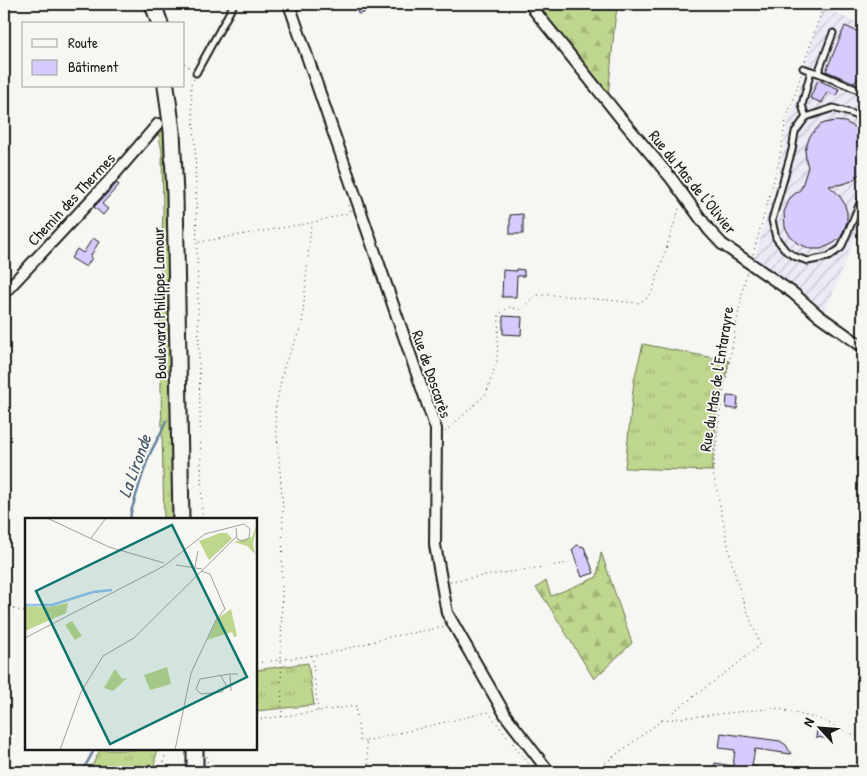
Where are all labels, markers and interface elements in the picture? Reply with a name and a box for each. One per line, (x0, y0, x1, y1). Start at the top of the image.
legend (22, 22, 185, 88)
text: Route (68, 32, 98, 53)
text: Bâtiment (68, 56, 119, 77)
street label: Rue du Mas de l'Olivier (644, 125, 742, 239)
street label: Chemin des Thermes (22, 148, 120, 250)
street label: Boulevard Philippe Lamour (147, 227, 171, 379)
street label: Rue du Mas de l'Entarayre (694, 304, 738, 453)
street label: Rue de Doscarès (407, 327, 457, 421)
water label: La Lironde (112, 430, 158, 501)
inset map (25, 518, 258, 751)
north arrow (794, 704, 844, 754)
text: N (798, 714, 818, 730)

